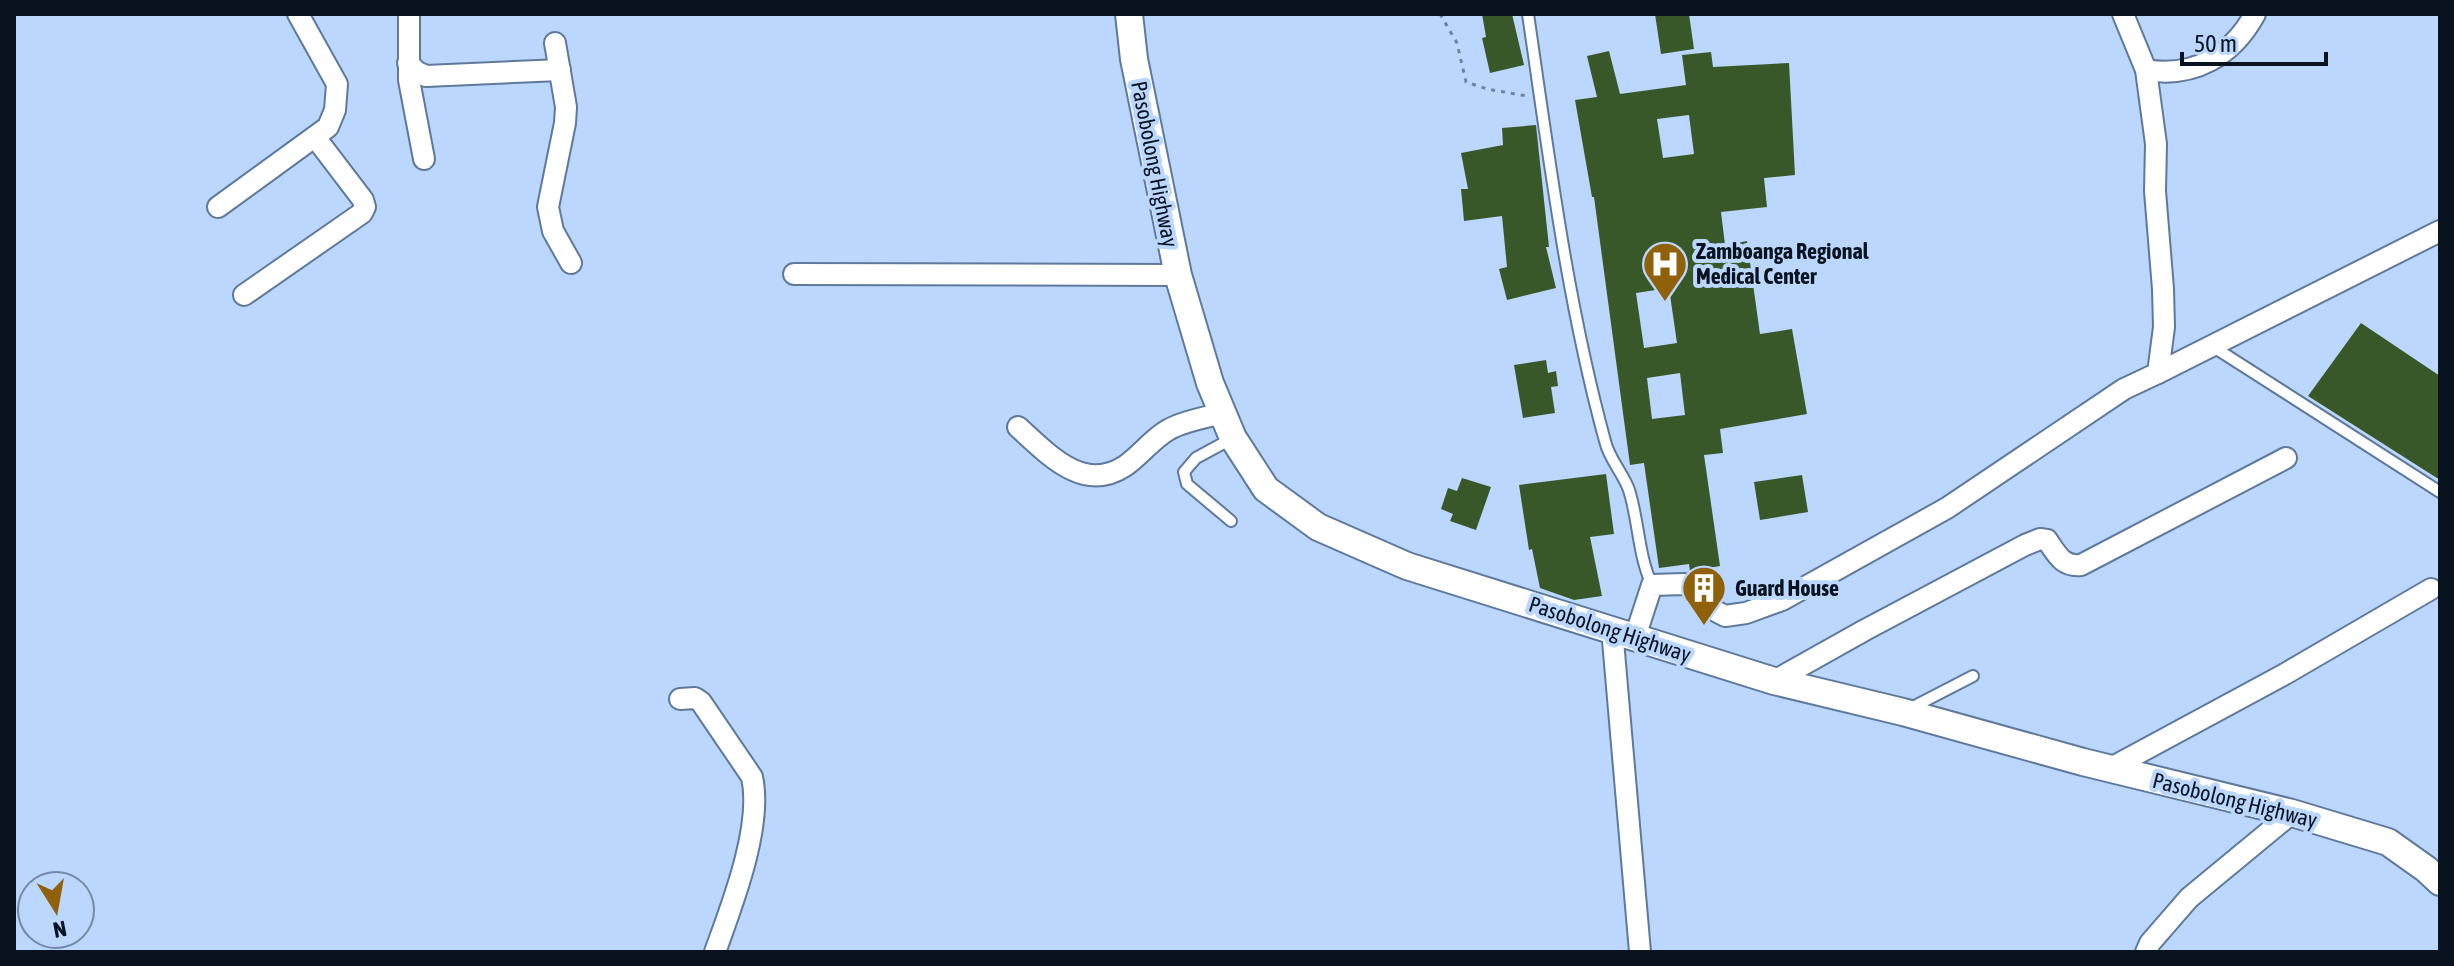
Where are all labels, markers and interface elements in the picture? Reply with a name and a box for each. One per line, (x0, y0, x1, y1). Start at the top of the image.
scale bar (2182, 16, 2326, 66)
text: 50 m (2194, 30, 2237, 57)
street label: Pasobolong Highway (1126, 79, 1184, 249)
place label: Zamboanga Regional Medical Center (1696, 238, 1870, 289)
hospital icon: Zamboanga Regional Medical Center (1641, 240, 1689, 303)
building icon: Guard House (1680, 564, 1728, 627)
place label: Guard House (1735, 575, 1839, 601)
street label: Pasobolong Highway (1526, 591, 1694, 667)
street label: Pasobolong Highway (2150, 767, 2320, 833)
north arrow (16, 870, 96, 950)
text: N (51, 916, 69, 944)

